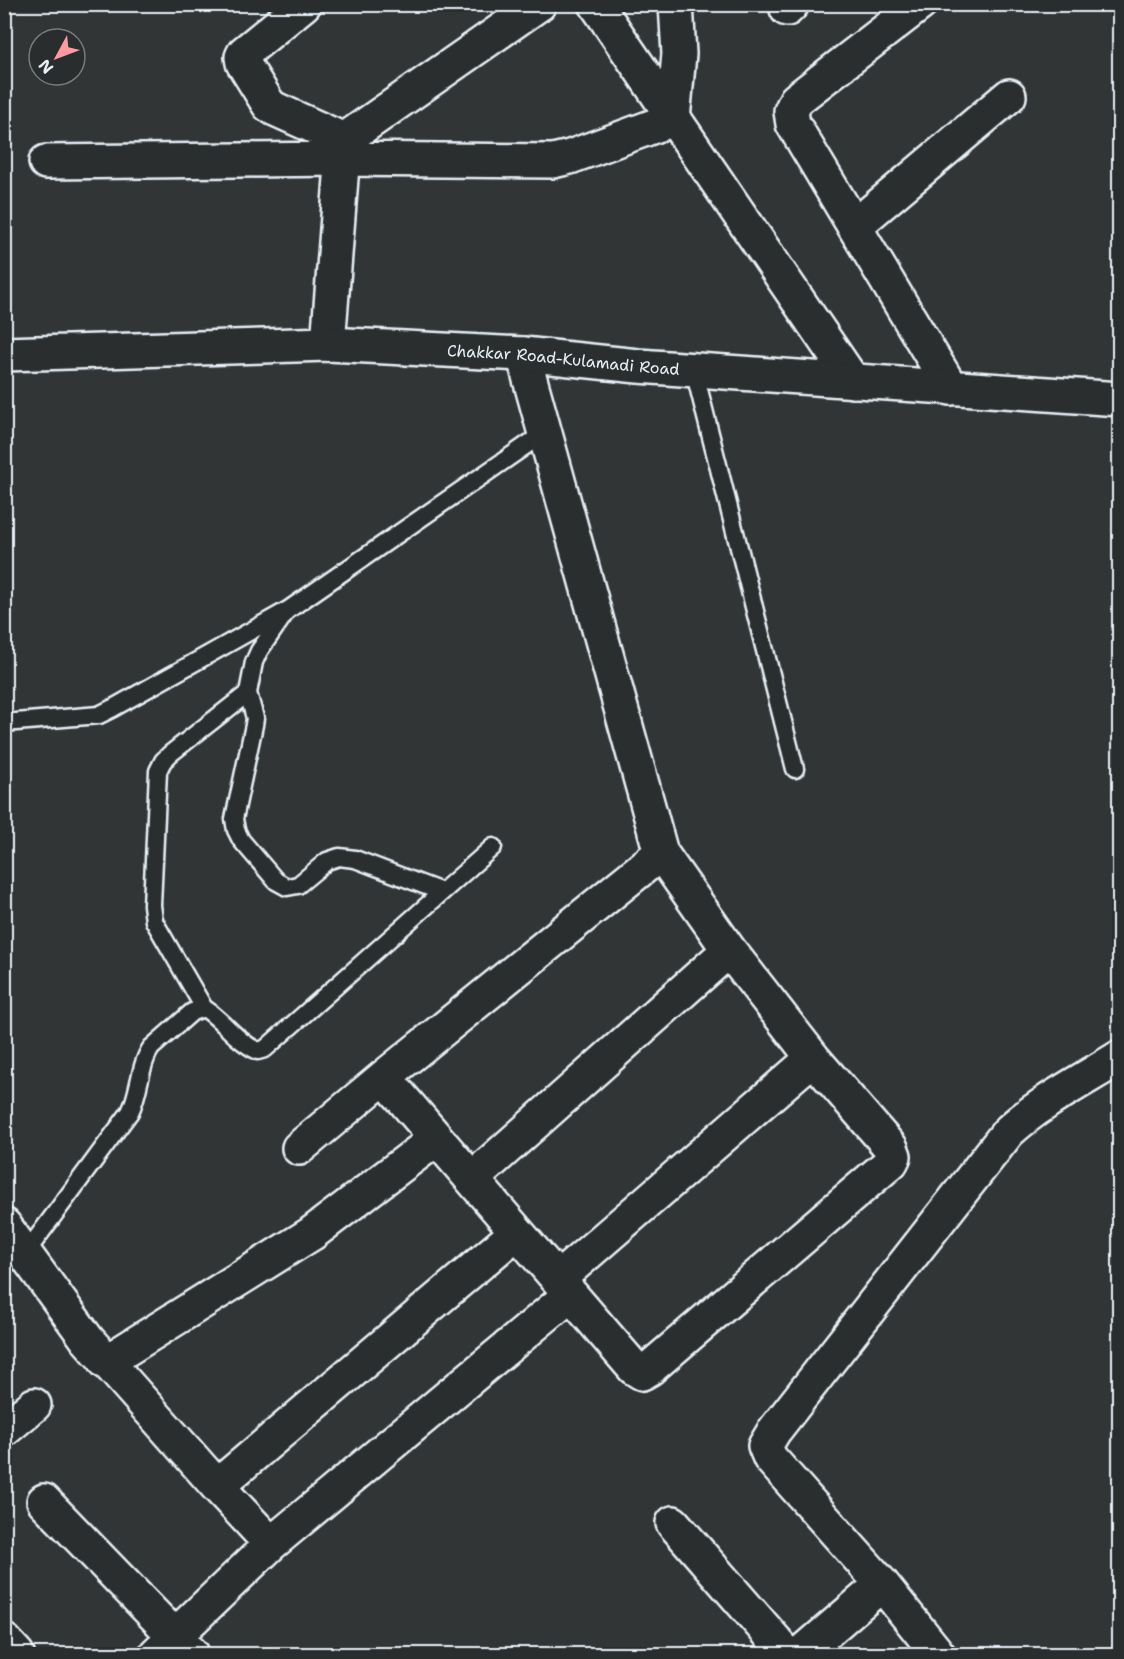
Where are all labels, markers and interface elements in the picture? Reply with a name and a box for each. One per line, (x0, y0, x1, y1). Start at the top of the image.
north arrow (27, 27, 87, 87)
text: N (34, 55, 58, 78)
street label: Chakkar Road-Kulamadi Road (446, 340, 680, 380)

